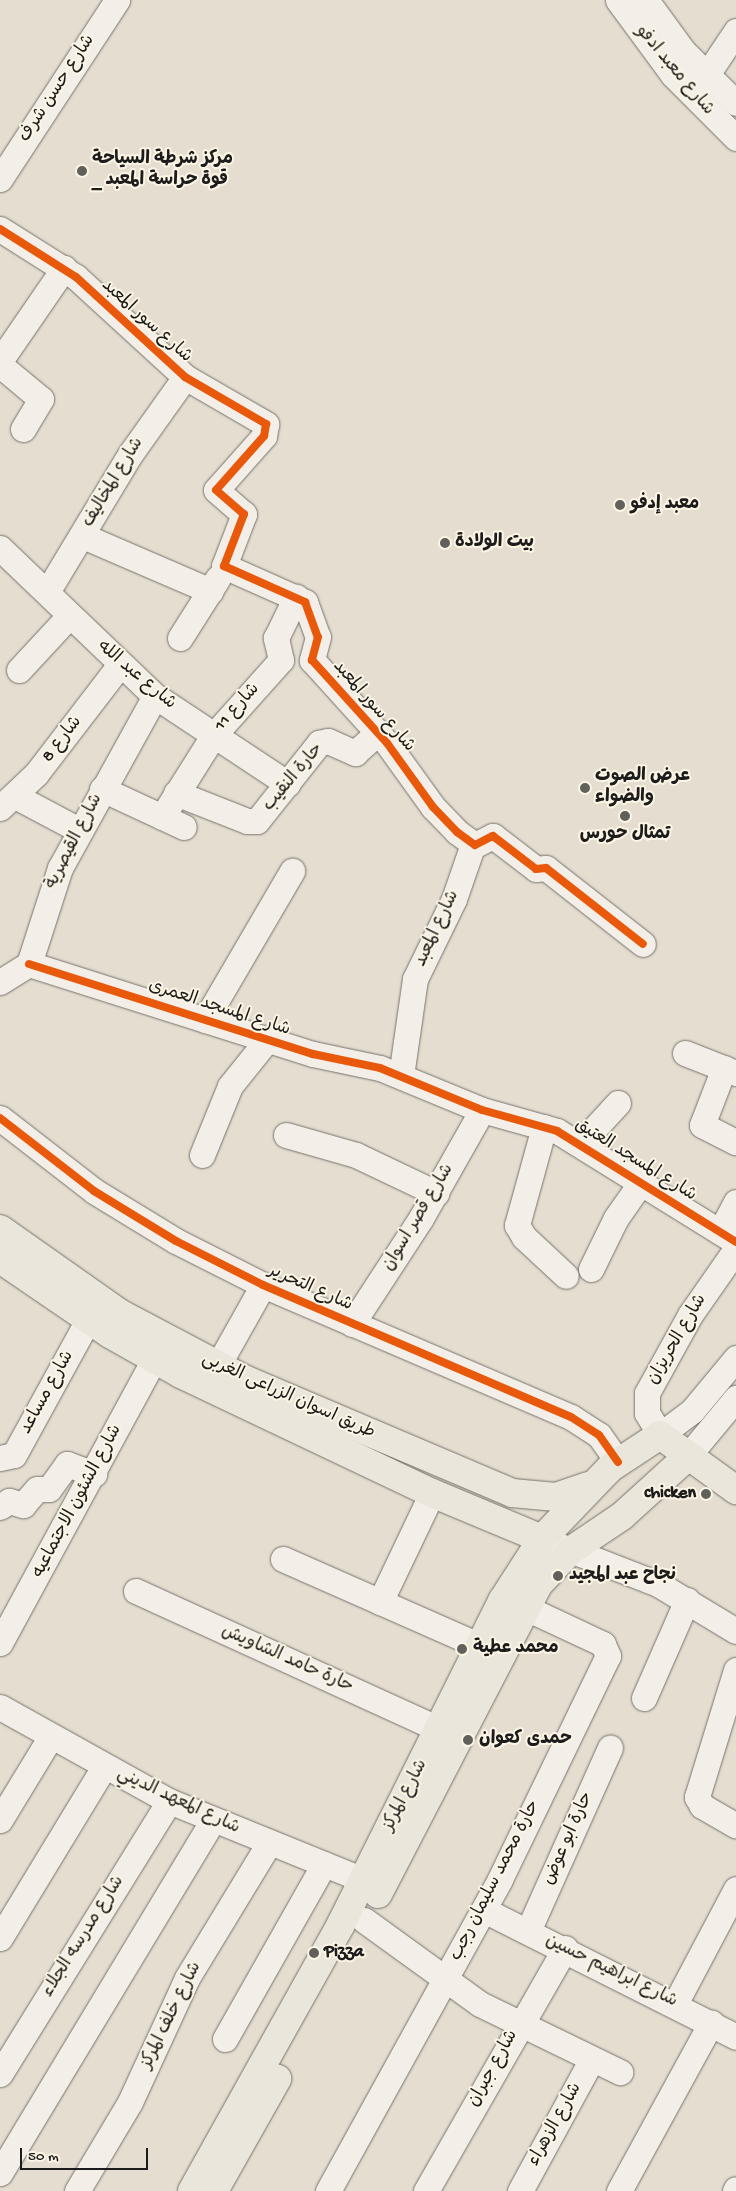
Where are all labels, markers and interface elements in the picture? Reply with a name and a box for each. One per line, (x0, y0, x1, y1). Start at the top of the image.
street label: شارع معبد ادفو (630, 22, 718, 120)
street label: شارع حسن شرف (15, 31, 101, 147)
place label: مركز شرطة السياحة _ قوة حراسة المعبد (92, 150, 233, 192)
marker: مركز شرطة السياحة _ قوة حراسة المعبد (76, 165, 88, 177)
street label: شارع سور المعبد (96, 276, 196, 368)
street label: شارع المخاليف (79, 434, 149, 532)
place label: معبد إدفو (630, 494, 699, 516)
marker: معبد إدفو (614, 499, 626, 511)
place label: بيت الولادة (455, 532, 534, 554)
marker: بيت الولادة (439, 537, 451, 549)
street label: شارع عبد الله (92, 637, 180, 715)
street label: شارع سور المعبد (327, 657, 419, 757)
street label: شارع 11 (211, 679, 265, 737)
street label: شارع 8 (38, 712, 88, 768)
street label: حارة النقيب (259, 739, 329, 817)
place label: عرض الصوت والضواء (595, 767, 690, 810)
marker: عرض الصوت والضواء (579, 782, 591, 794)
street label: شارع القيصرية (42, 791, 108, 893)
marker: تمثال حورس (619, 810, 631, 822)
place label: تمثال حورس (580, 824, 670, 846)
street label: شارع المعبد (411, 887, 465, 971)
street label: شارع المسجد العمرى (145, 976, 293, 1042)
street label: شارع المسجد العتيق (570, 1115, 700, 1207)
street label: شارع قصر اسوان (379, 1161, 459, 1275)
street label: شارع التحرير (265, 1261, 355, 1317)
street label: شارع الحريزان (643, 1291, 713, 1389)
street label: شارع مساعد (16, 1348, 80, 1438)
street label: طريق اسوان الزراعى الغربى (198, 1349, 378, 1445)
street label: شارع الشئون الاجتماعيه (28, 1421, 128, 1583)
place label: chicken (644, 1483, 696, 1505)
marker: chicken (700, 1488, 712, 1500)
place label: نجاح عبد المجيد (569, 1565, 676, 1587)
marker: نجاح عبد المجيد (551, 1569, 565, 1583)
street label: حارة حامد الشاويش (218, 1621, 356, 1699)
place label: محمد عطية (473, 1638, 559, 1660)
marker: محمد عطية (455, 1642, 469, 1656)
place label: حمدى كعوان (479, 1729, 572, 1751)
marker: حمدى كعوان (461, 1733, 475, 1747)
street label: شارع المركز (379, 1756, 433, 1836)
street label: شارع المعهد الديني (113, 1764, 243, 1840)
street label: حارة ابو عوض (539, 1789, 599, 1889)
street label: حارة محمد سليمان رجب (446, 1797, 546, 1965)
street label: شارع مدرسه الجلاء (38, 1872, 130, 2002)
street label: شارع ابراهيم حسين (541, 1931, 681, 2013)
place label: Pizza (324, 1942, 364, 1964)
marker: Pizza (308, 1947, 320, 1959)
street label: شارع خلف المركز (137, 1959, 207, 2073)
street label: شارع جبران (464, 2027, 524, 2111)
street label: شارع الزهراء (524, 2080, 588, 2170)
scale bar (22, 2138, 150, 2170)
text: 50 m (28, 2148, 59, 2166)

